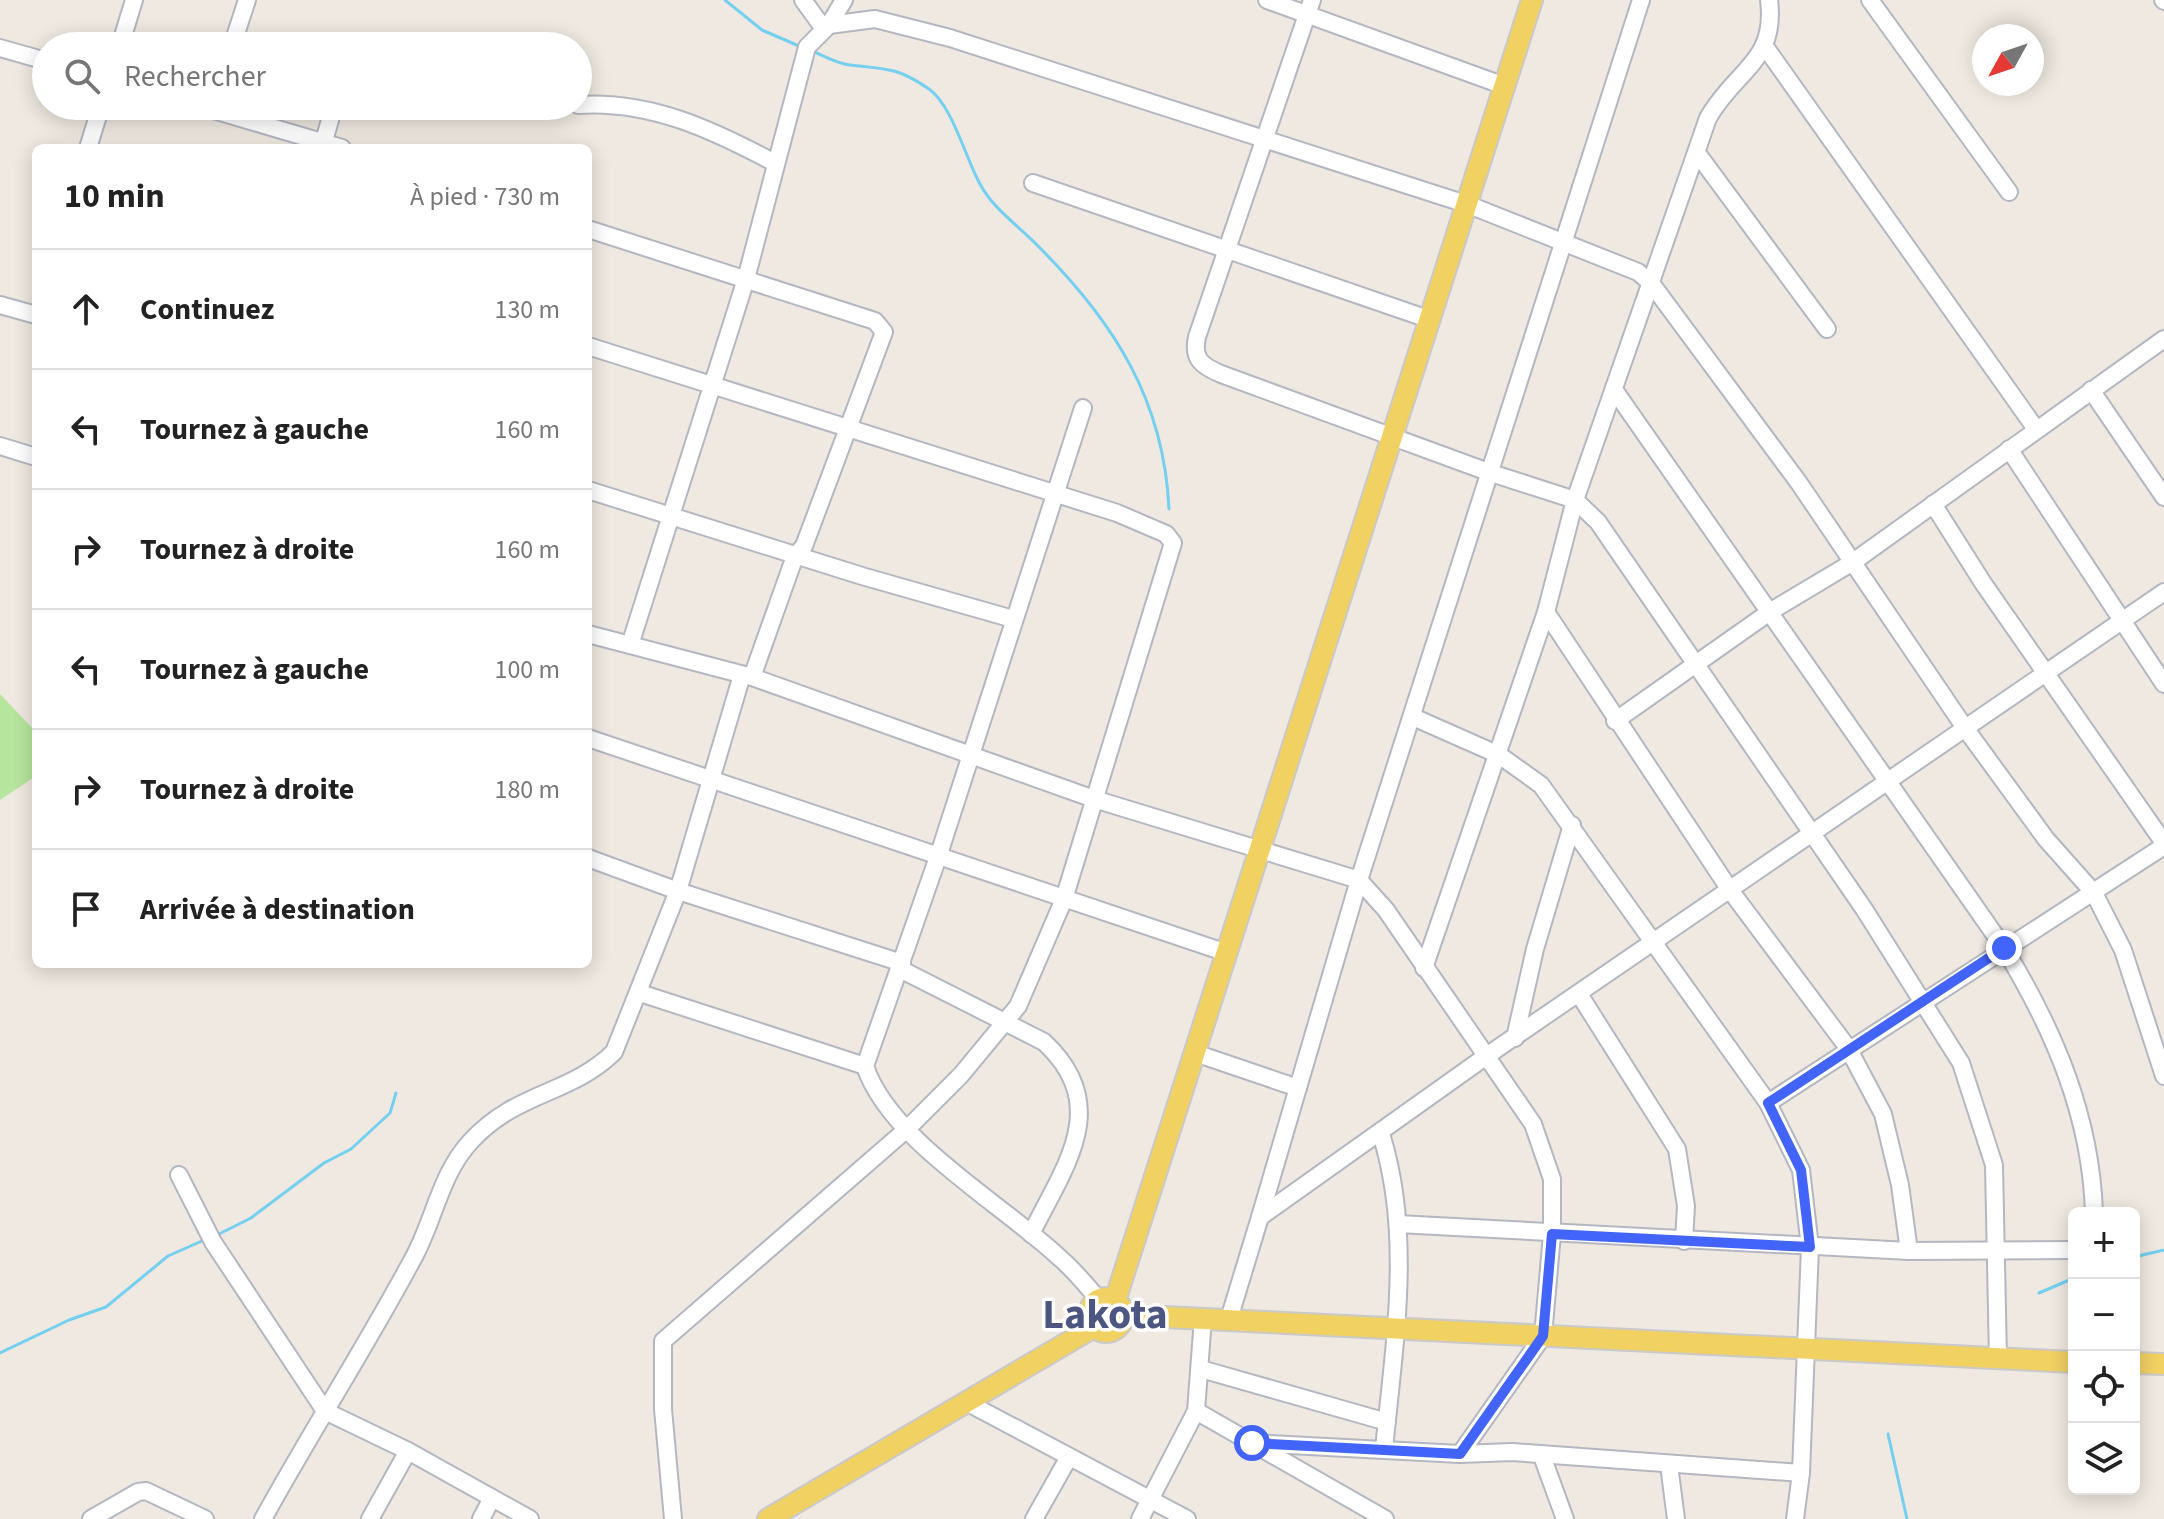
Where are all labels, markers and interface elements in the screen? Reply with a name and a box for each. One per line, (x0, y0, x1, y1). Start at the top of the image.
north arrow (1972, 24, 2044, 96)
search box (32, 32, 592, 120)
icon: search (60, 54, 104, 98)
text: Rechercher (124, 55, 266, 98)
text: 10 min (64, 172, 165, 221)
text: À pied · 730 m (410, 178, 560, 215)
icon: ahead (64, 287, 108, 331)
text: Continuez (140, 288, 274, 331)
text: 130 m (494, 291, 560, 328)
icon: left (64, 407, 108, 451)
text: Tournez à gauche (140, 408, 369, 451)
text: 160 m (494, 411, 560, 448)
icon: right (64, 527, 108, 571)
text: Tournez à droite (140, 528, 354, 571)
text: 160 m (494, 531, 560, 568)
icon: left (64, 647, 108, 691)
text: Tournez à gauche (140, 648, 369, 691)
text: 100 m (494, 651, 560, 688)
icon: right (64, 767, 108, 811)
text: Tournez à droite (140, 768, 354, 811)
text: 180 m (494, 771, 560, 808)
icon: arrive (64, 887, 108, 931)
text: Arrivée à destination (140, 888, 415, 931)
route end (1986, 930, 2022, 966)
map controls (2068, 1207, 2140, 1495)
button: + (2068, 1207, 2140, 1279)
button: − (2068, 1279, 2140, 1351)
district label: Lakota (1042, 1285, 1168, 1345)
button: locate (2068, 1351, 2140, 1423)
button: layers (2068, 1423, 2140, 1495)
route start (1234, 1425, 1270, 1461)

